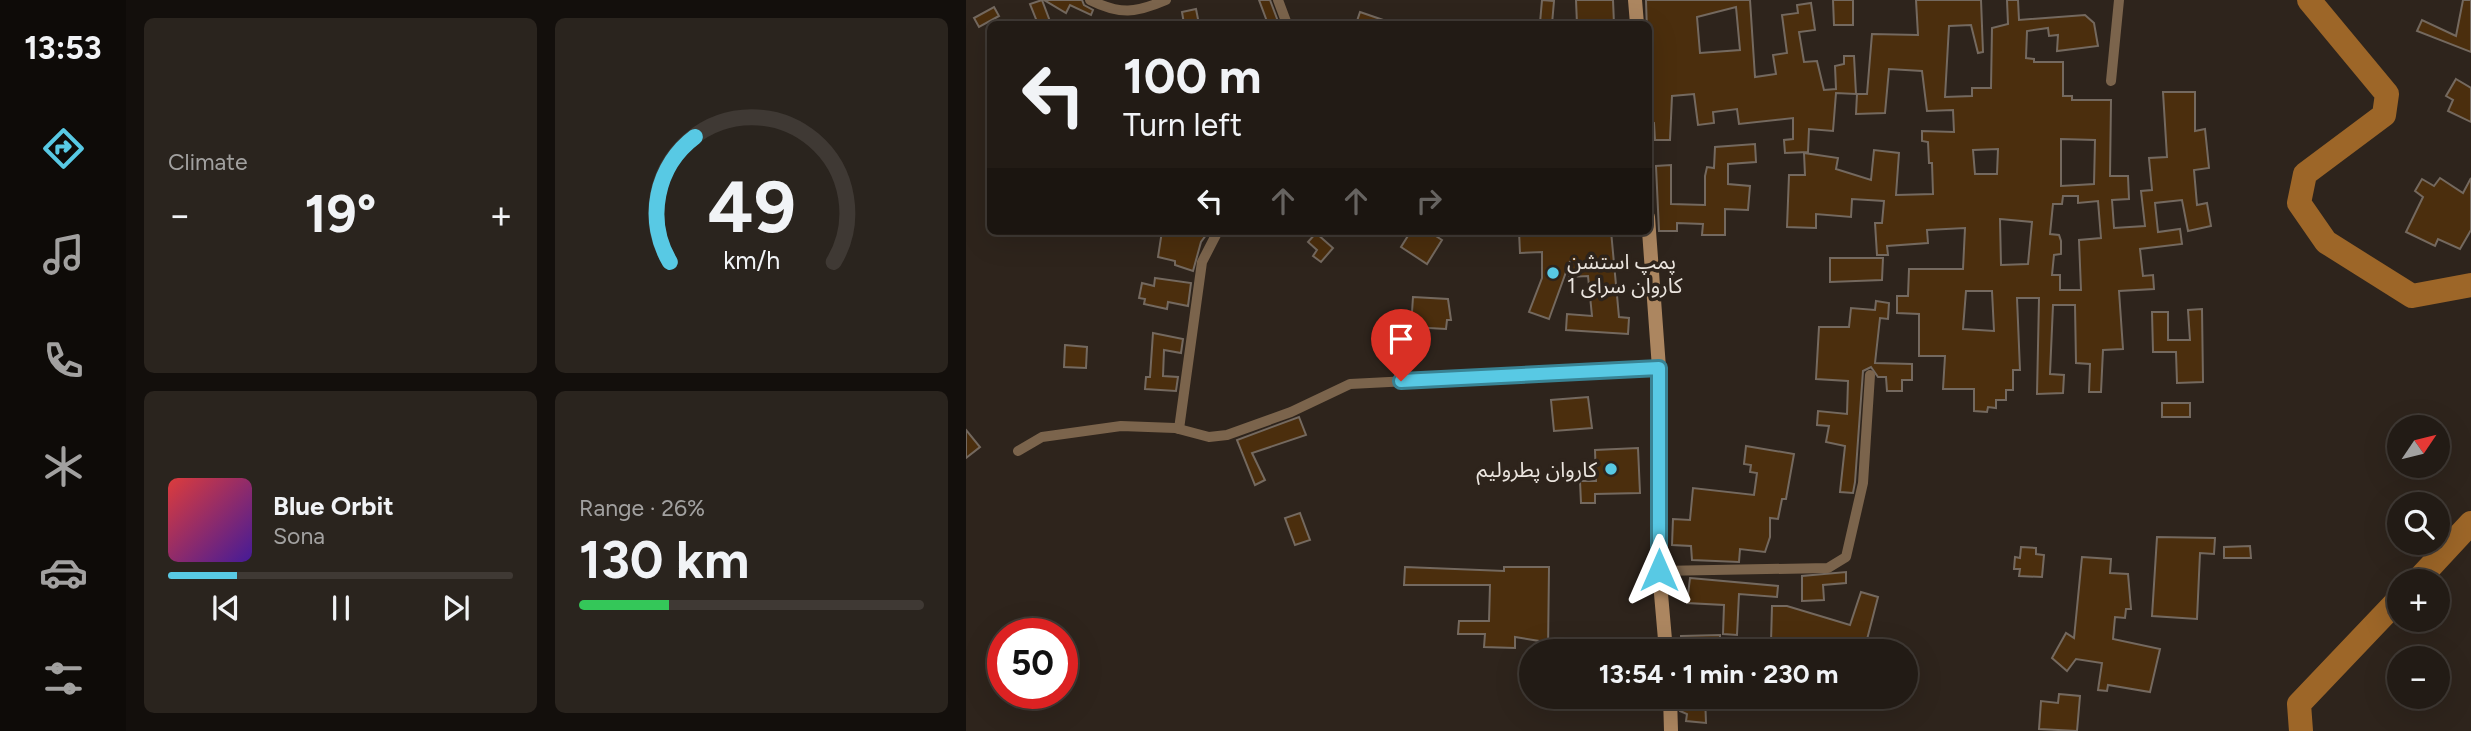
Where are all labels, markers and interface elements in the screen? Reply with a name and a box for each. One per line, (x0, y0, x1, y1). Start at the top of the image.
text: 13:53 (24, 29, 102, 67)
text: 100 m (1123, 46, 1262, 105)
icon: left (1008, 49, 1099, 140)
text: Turn left (1123, 106, 1242, 144)
icon: directions (39, 124, 88, 173)
text: Climate (168, 148, 247, 176)
text: 49 (707, 163, 796, 250)
icon: left (1191, 182, 1229, 220)
icon: ahead (1264, 182, 1302, 220)
icon: ahead (1337, 182, 1375, 220)
icon: right (1410, 182, 1448, 220)
text: 19° (305, 183, 376, 245)
text: − (168, 192, 192, 238)
text: + (489, 192, 513, 238)
icon: music (39, 230, 88, 279)
text: km/h (723, 244, 780, 274)
place label: پمپ استشن کاروان سرای 1 (1567, 249, 1683, 298)
marker: پمپ استشن کاروان سرای 1 (1545, 265, 1561, 281)
pin (1371, 309, 1431, 381)
icon: arrive (1382, 320, 1420, 358)
icon: phone (39, 336, 88, 385)
north arrow (2387, 415, 2450, 478)
map controls (2387, 415, 2450, 709)
icon: climate (39, 442, 88, 491)
place label: کاروان پطرولیم (1477, 457, 1597, 485)
marker: کاروان پطرولیم (1603, 461, 1619, 477)
text: Blue Orbit (273, 490, 394, 522)
button: search (2387, 492, 2450, 555)
text: Range · 26% (579, 494, 705, 522)
text: Sona (273, 522, 325, 550)
text: 130 km (579, 529, 749, 591)
position arrow (1622, 533, 1696, 607)
icon: car (39, 548, 88, 597)
button: + (2387, 569, 2450, 632)
icon: previous (207, 589, 245, 627)
icon: pause (322, 589, 360, 627)
icon: next (437, 589, 475, 627)
speed limit sign: 50 (987, 618, 1078, 709)
button: − (2387, 646, 2450, 709)
icon: filters (39, 654, 88, 703)
text: 13:54 · 1 min · 230 m (1599, 658, 1838, 690)

